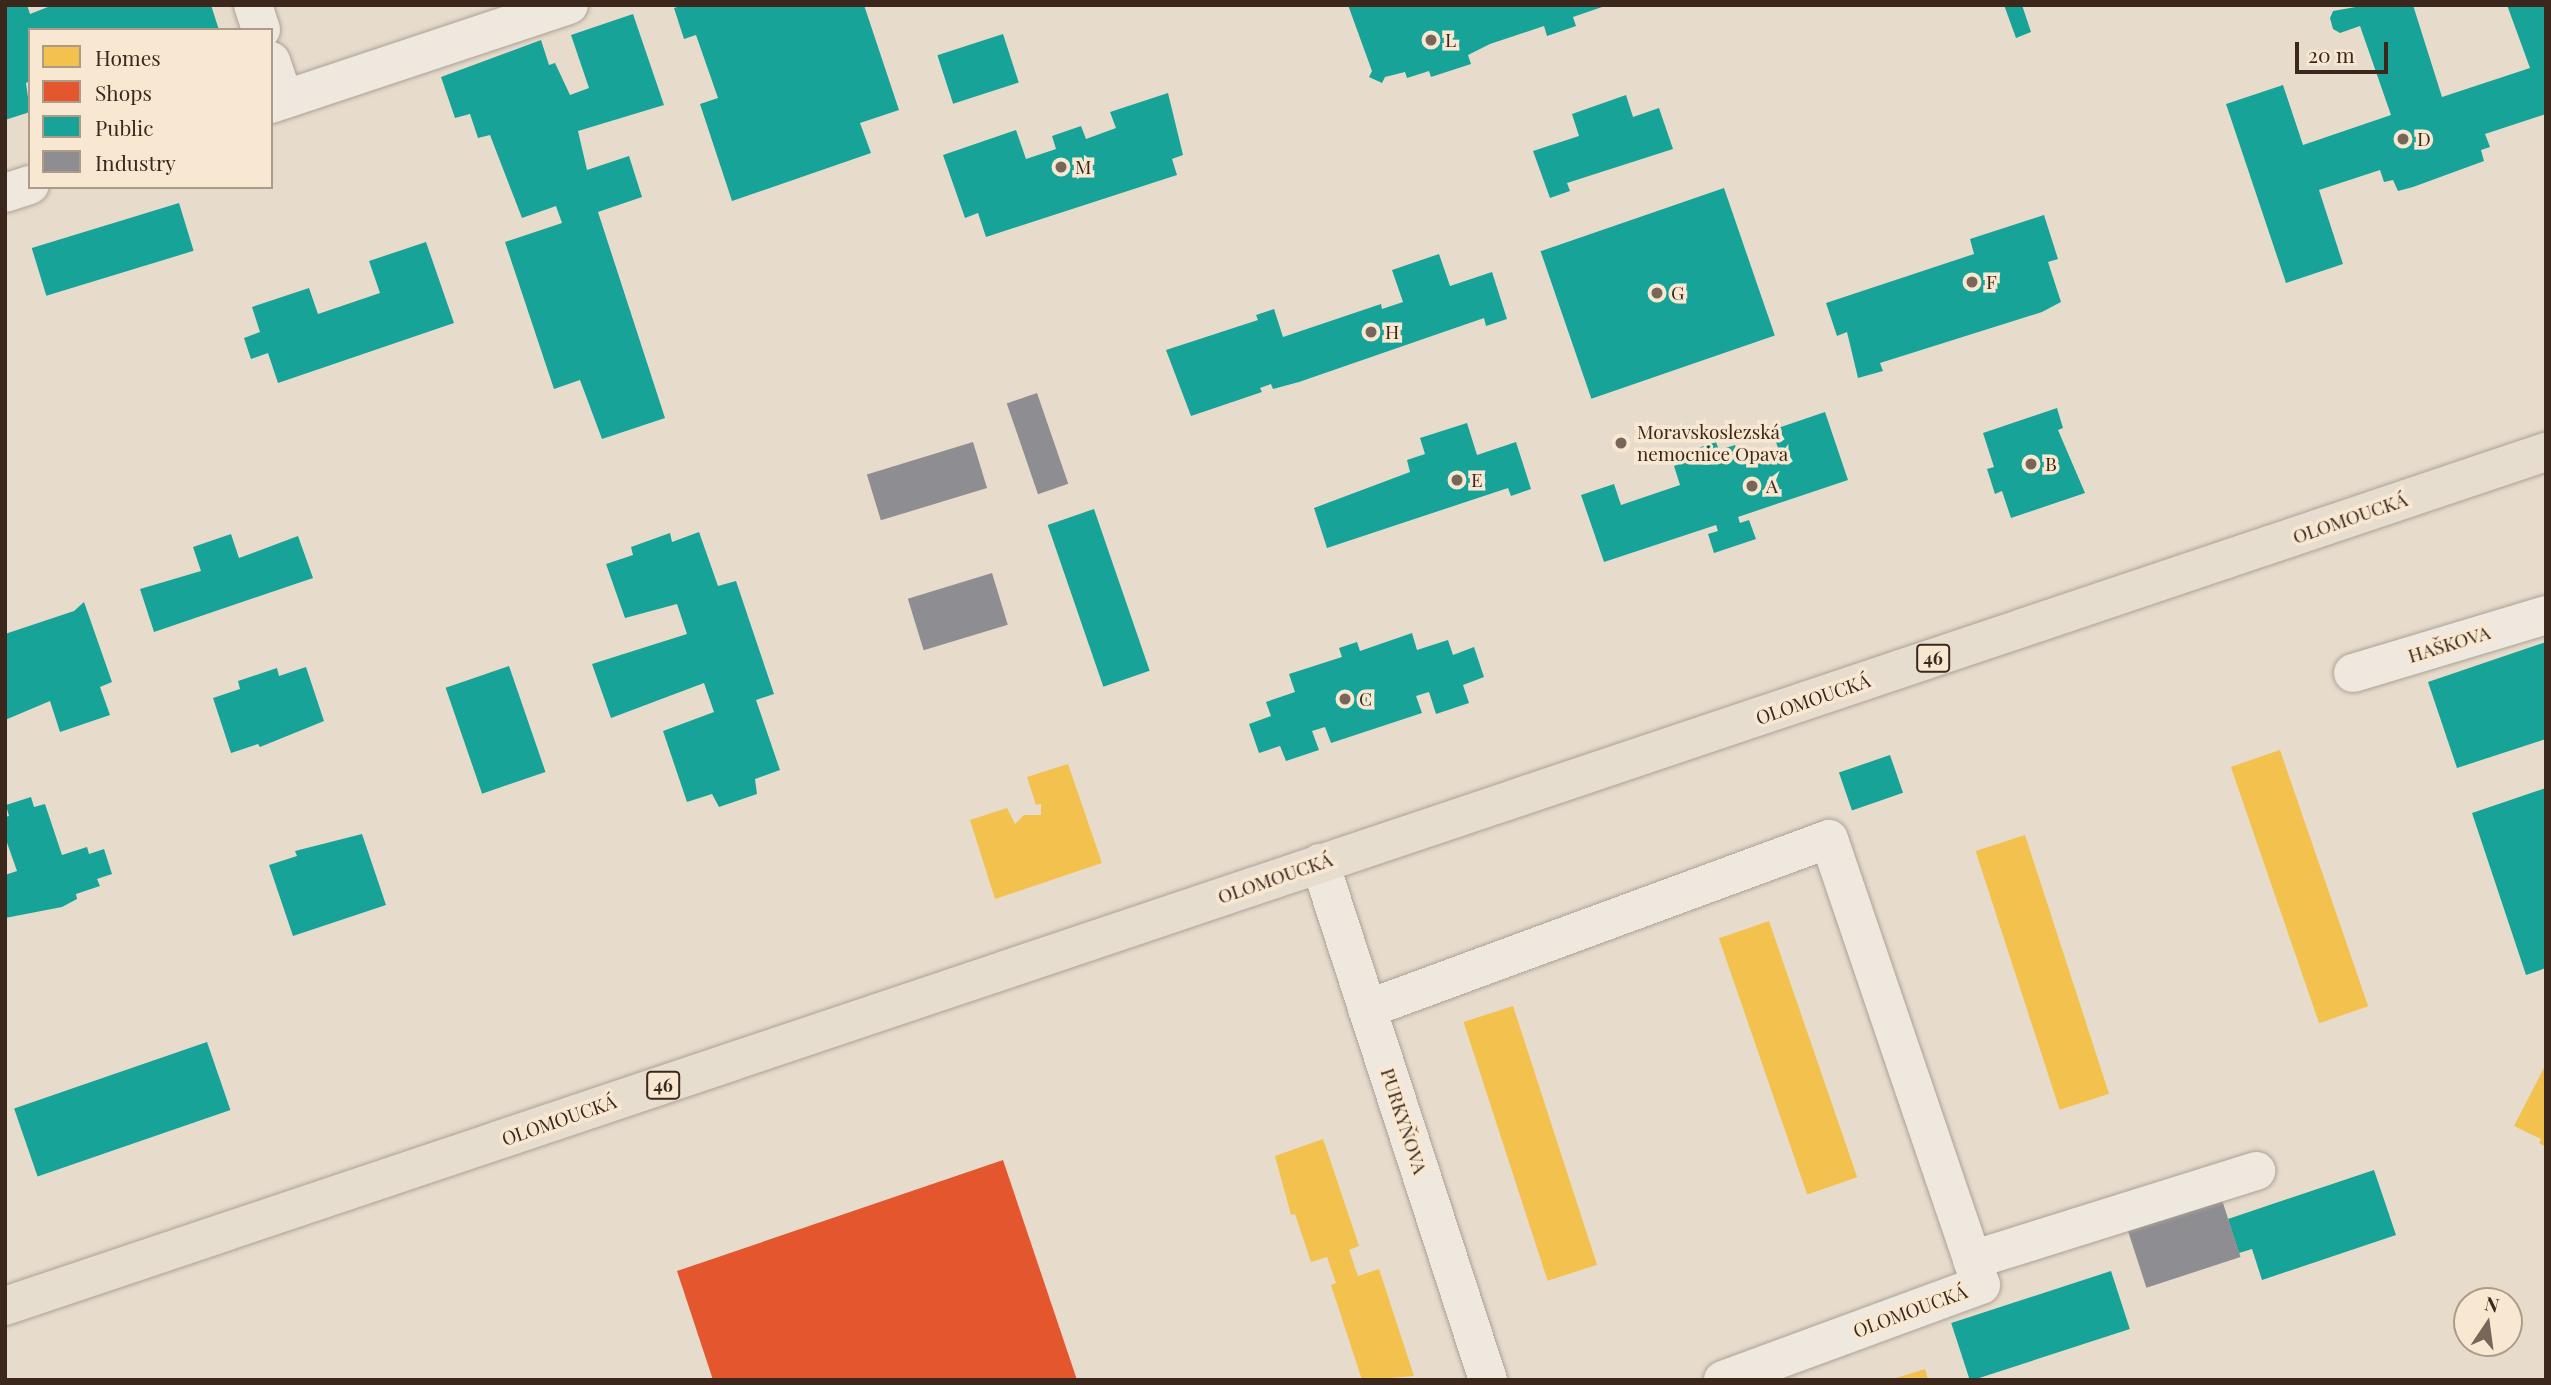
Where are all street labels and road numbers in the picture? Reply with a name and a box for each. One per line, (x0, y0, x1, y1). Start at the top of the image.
street label: OLOMOUCKÁ (2290, 488, 2410, 548)
street label: HAŠKOVA (2405, 621, 2493, 667)
road number: 46 (1916, 644, 1951, 672)
street label: OLOMOUCKÁ (1753, 669, 1873, 729)
street label: OLOMOUCKÁ (1215, 848, 1335, 908)
street label: PURKYŇOVA (1376, 1065, 1432, 1177)
road number: 46 (646, 1070, 680, 1100)
street label: OLOMOUCKÁ (499, 1090, 619, 1150)
street label: OLOMOUCKÁ (1850, 1280, 1970, 1342)

